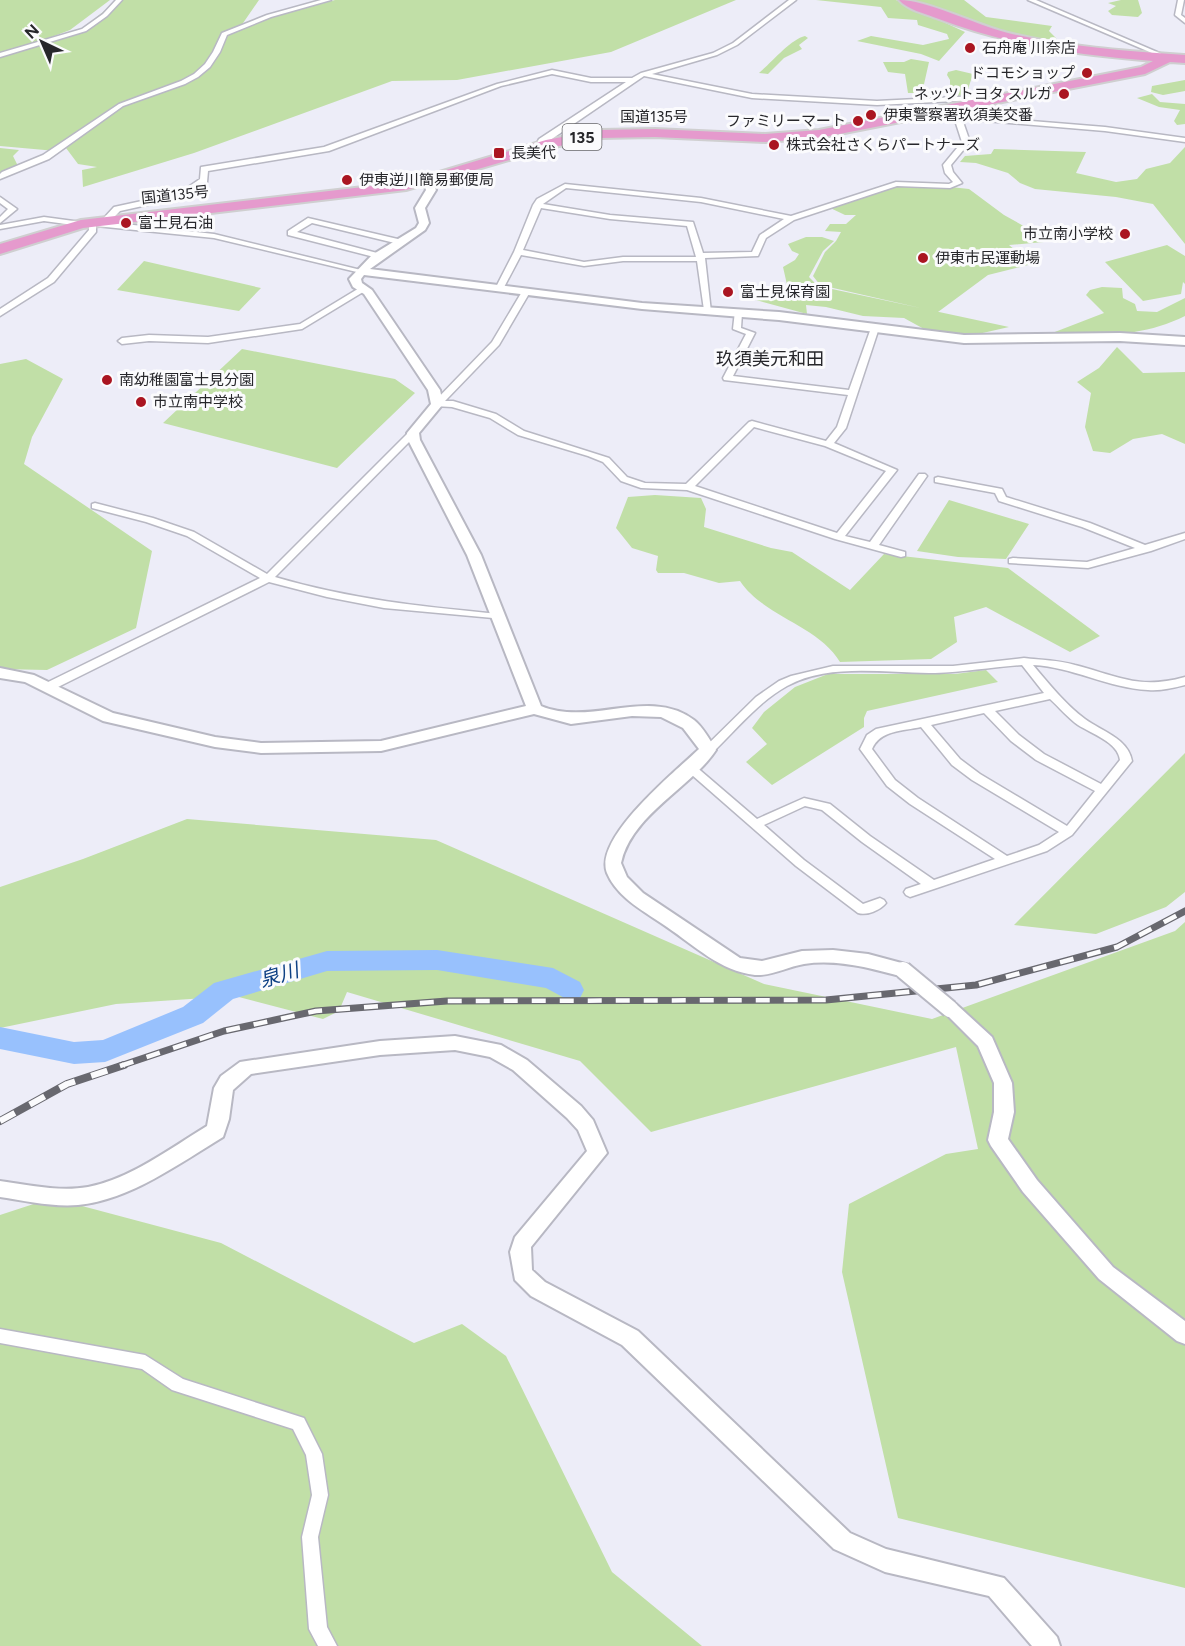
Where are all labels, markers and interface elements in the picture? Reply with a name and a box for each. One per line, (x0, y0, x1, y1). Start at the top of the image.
north arrow (12, 12, 72, 72)
text: N (21, 20, 43, 43)
place label: 石舟庵 川奈店 (982, 39, 1076, 57)
marker: 石舟庵 川奈店 (963, 41, 977, 55)
place label: ドコモショップ (970, 64, 1075, 82)
marker: ドコモショップ (1080, 66, 1094, 80)
place label: ネッツトヨタ スルガ (914, 85, 1052, 103)
marker: ネッツトヨタ スルガ (1057, 87, 1071, 101)
place label: 伊東警察署玖須美交番 (883, 106, 1033, 124)
street label: 国道135号 (620, 108, 688, 126)
marker: 伊東警察署玖須美交番 (864, 108, 878, 122)
place label: ファミリーマート (726, 112, 846, 130)
marker: ファミリーマート (851, 114, 865, 128)
road number: 135 (562, 124, 602, 150)
place label: 株式会社さくらパートナーズ (786, 136, 980, 154)
marker: 株式会社さくらパートナーズ (767, 138, 781, 152)
place label: 長美代 (511, 144, 556, 162)
marker: 長美代 (492, 146, 506, 160)
place label: 伊東逆川簡易郵便局 (359, 171, 494, 189)
marker: 伊東逆川簡易郵便局 (340, 173, 354, 187)
street label: 国道135号 (140, 182, 210, 208)
place label: 富士見石油 (138, 214, 213, 232)
marker: 富士見石油 (119, 216, 133, 230)
place label: 市立南小学校 (1023, 225, 1113, 243)
marker: 市立南小学校 (1118, 227, 1132, 241)
place label: 伊東市民運動場 (935, 249, 1040, 267)
marker: 伊東市民運動場 (916, 251, 930, 265)
place label: 富士見保育園 (740, 283, 830, 301)
marker: 富士見保育園 (721, 285, 735, 299)
district label: 玖須美元和田 (716, 348, 824, 370)
place label: 南幼稚園富士見分園 (119, 371, 254, 389)
marker: 南幼稚園富士見分園 (100, 373, 114, 387)
place label: 市立南中学校 (153, 393, 243, 411)
marker: 市立南中学校 (134, 395, 148, 409)
water label: 泉川 (256, 957, 304, 992)

